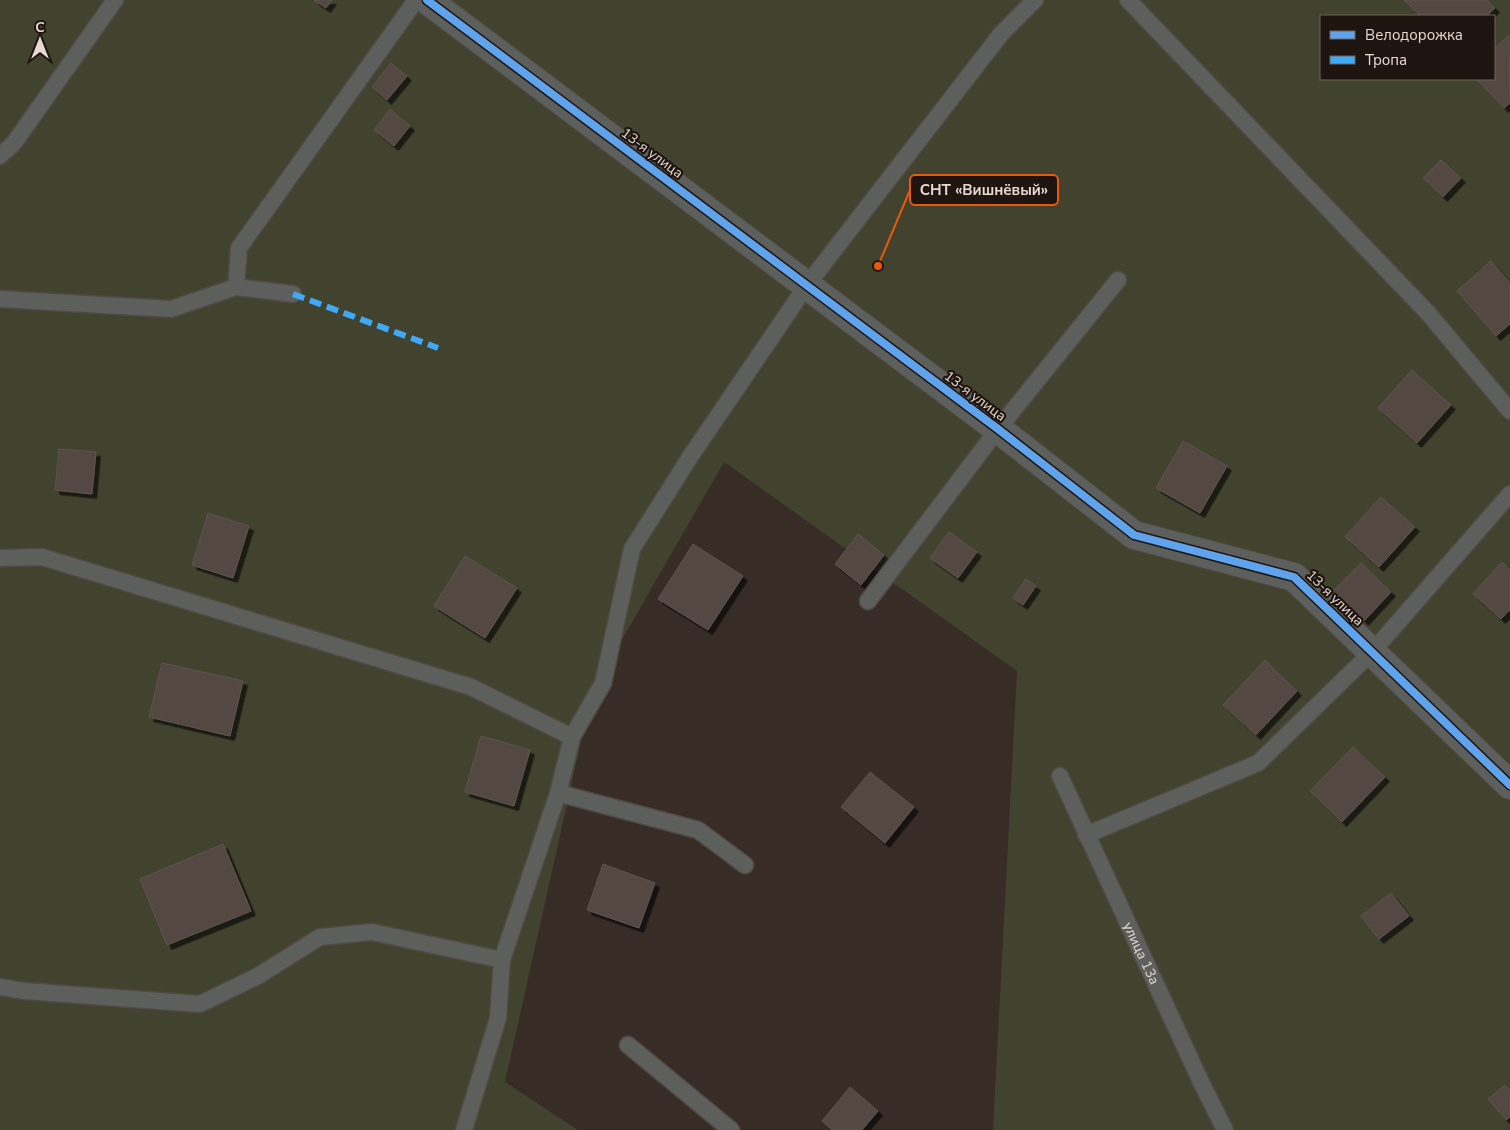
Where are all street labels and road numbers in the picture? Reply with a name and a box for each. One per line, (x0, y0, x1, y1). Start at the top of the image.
street label: 13-я улица (617, 123, 687, 183)
street label: 13-я улица (940, 366, 1010, 426)
street label: 13-я улица (1302, 566, 1368, 630)
street label: улица 13а (1119, 919, 1164, 988)

